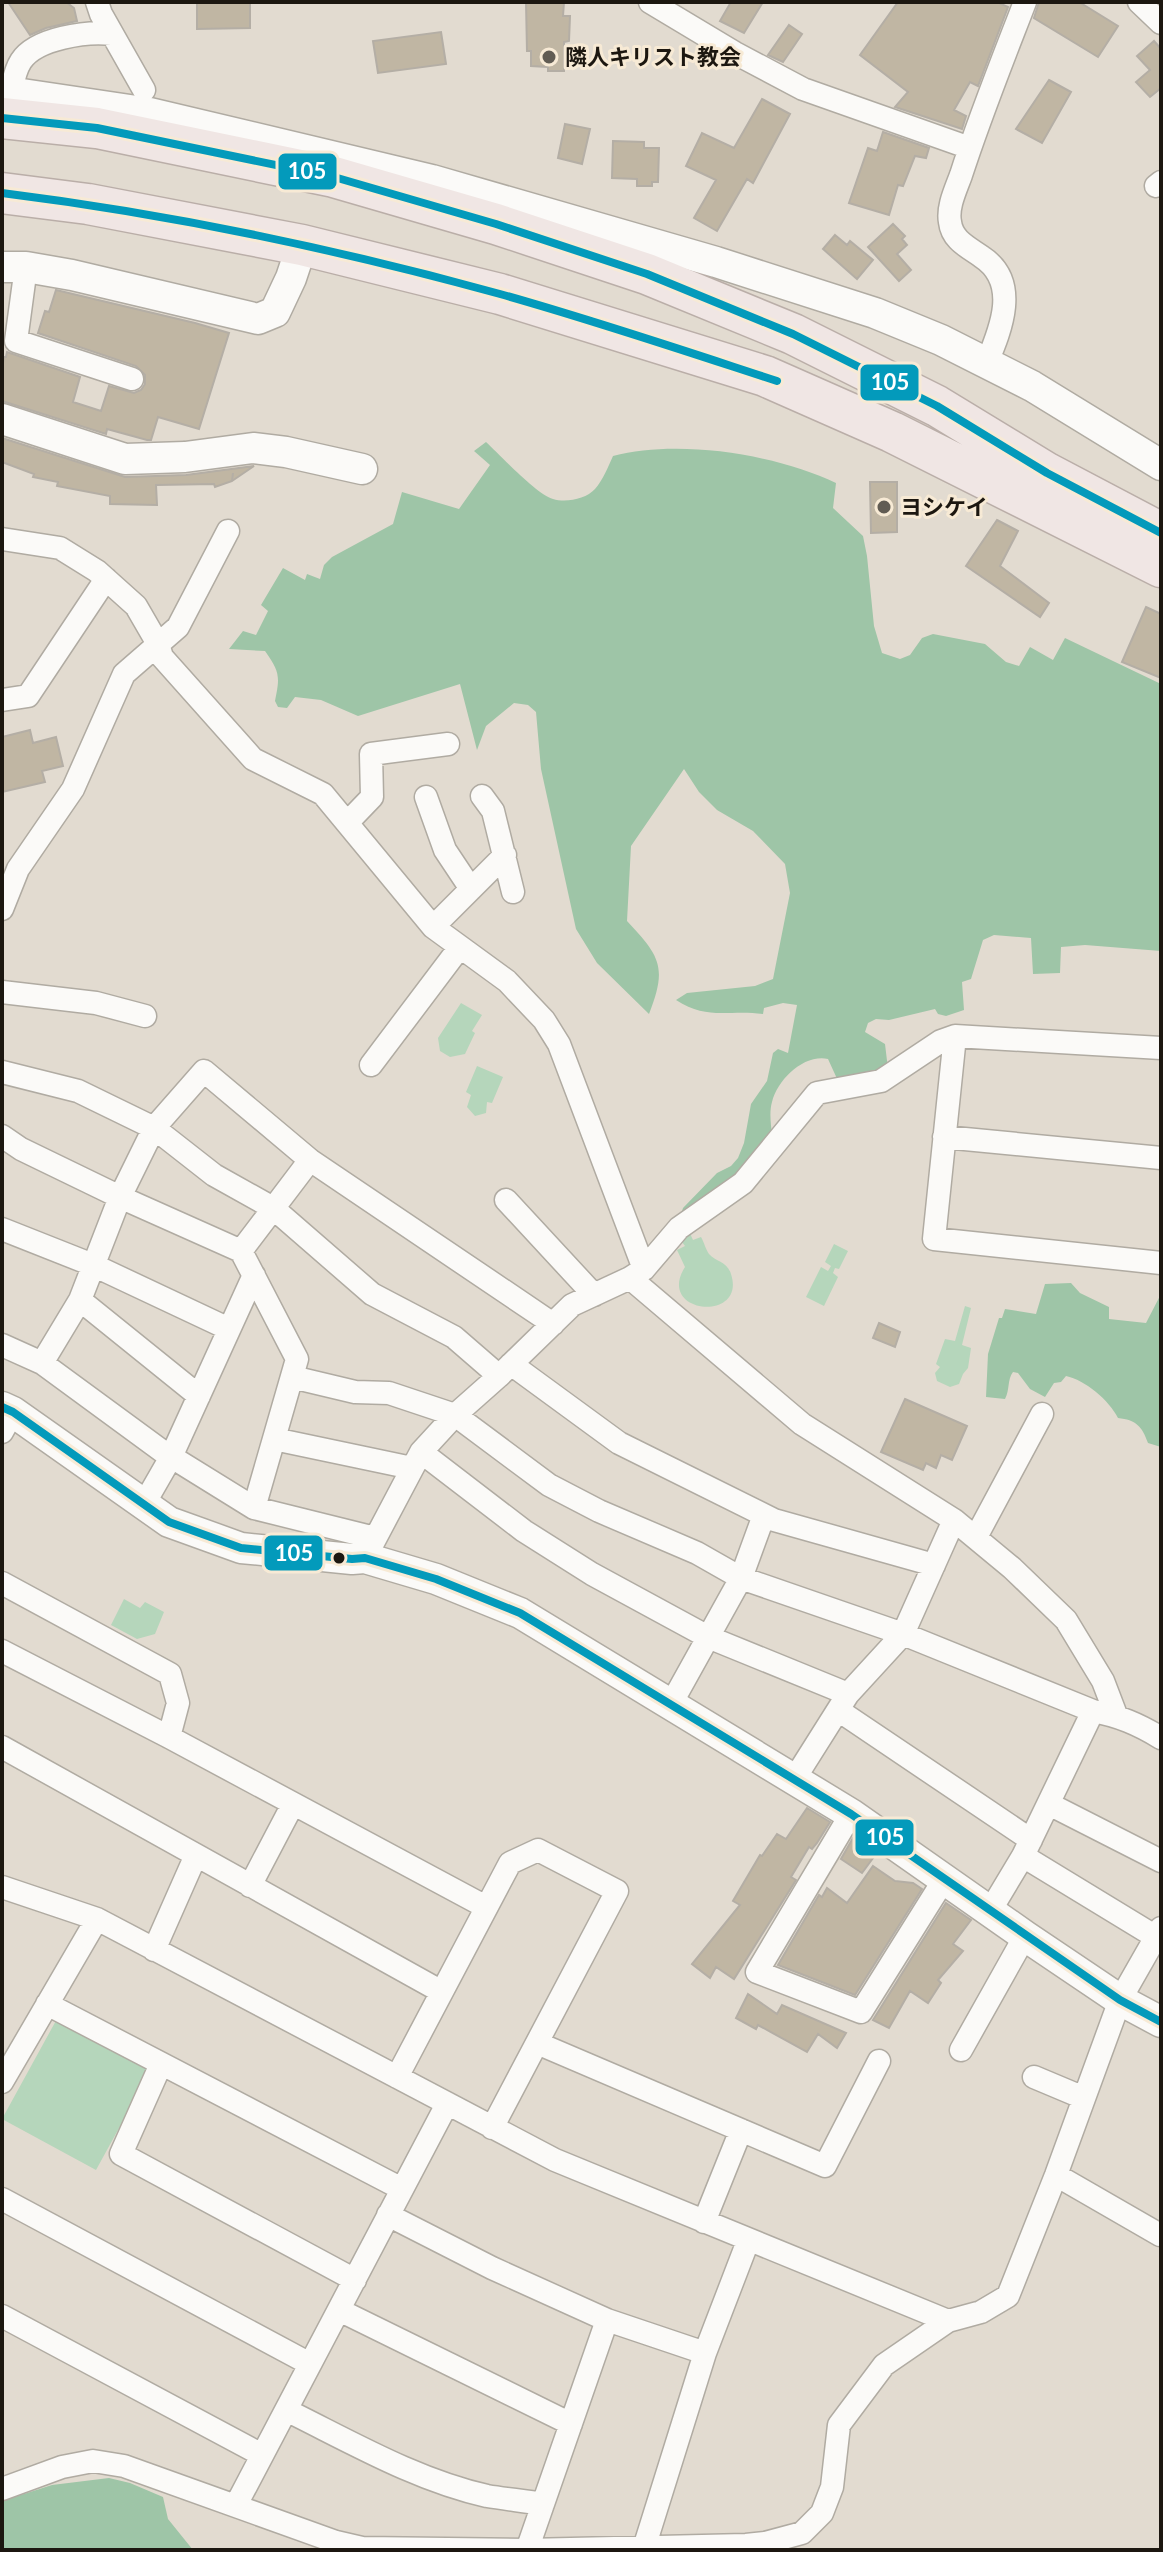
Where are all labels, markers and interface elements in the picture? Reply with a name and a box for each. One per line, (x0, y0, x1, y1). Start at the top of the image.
place label: 隣人キリスト教会 (565, 43, 741, 70)
marker: 隣人キリスト教会 (540, 48, 558, 66)
line badge: 105 (277, 152, 338, 191)
text: 105 (288, 157, 326, 184)
line badge: 105 (859, 363, 920, 402)
text: 105 (871, 368, 909, 395)
place label: ヨシケイ (900, 493, 988, 520)
marker: ヨシケイ (875, 498, 893, 516)
line badge: 105 (263, 1534, 324, 1572)
text: 105 (275, 1539, 313, 1566)
unlabelled marker (331, 1550, 347, 1566)
line badge: 105 (854, 1818, 915, 1857)
text: 105 (866, 1823, 904, 1850)

